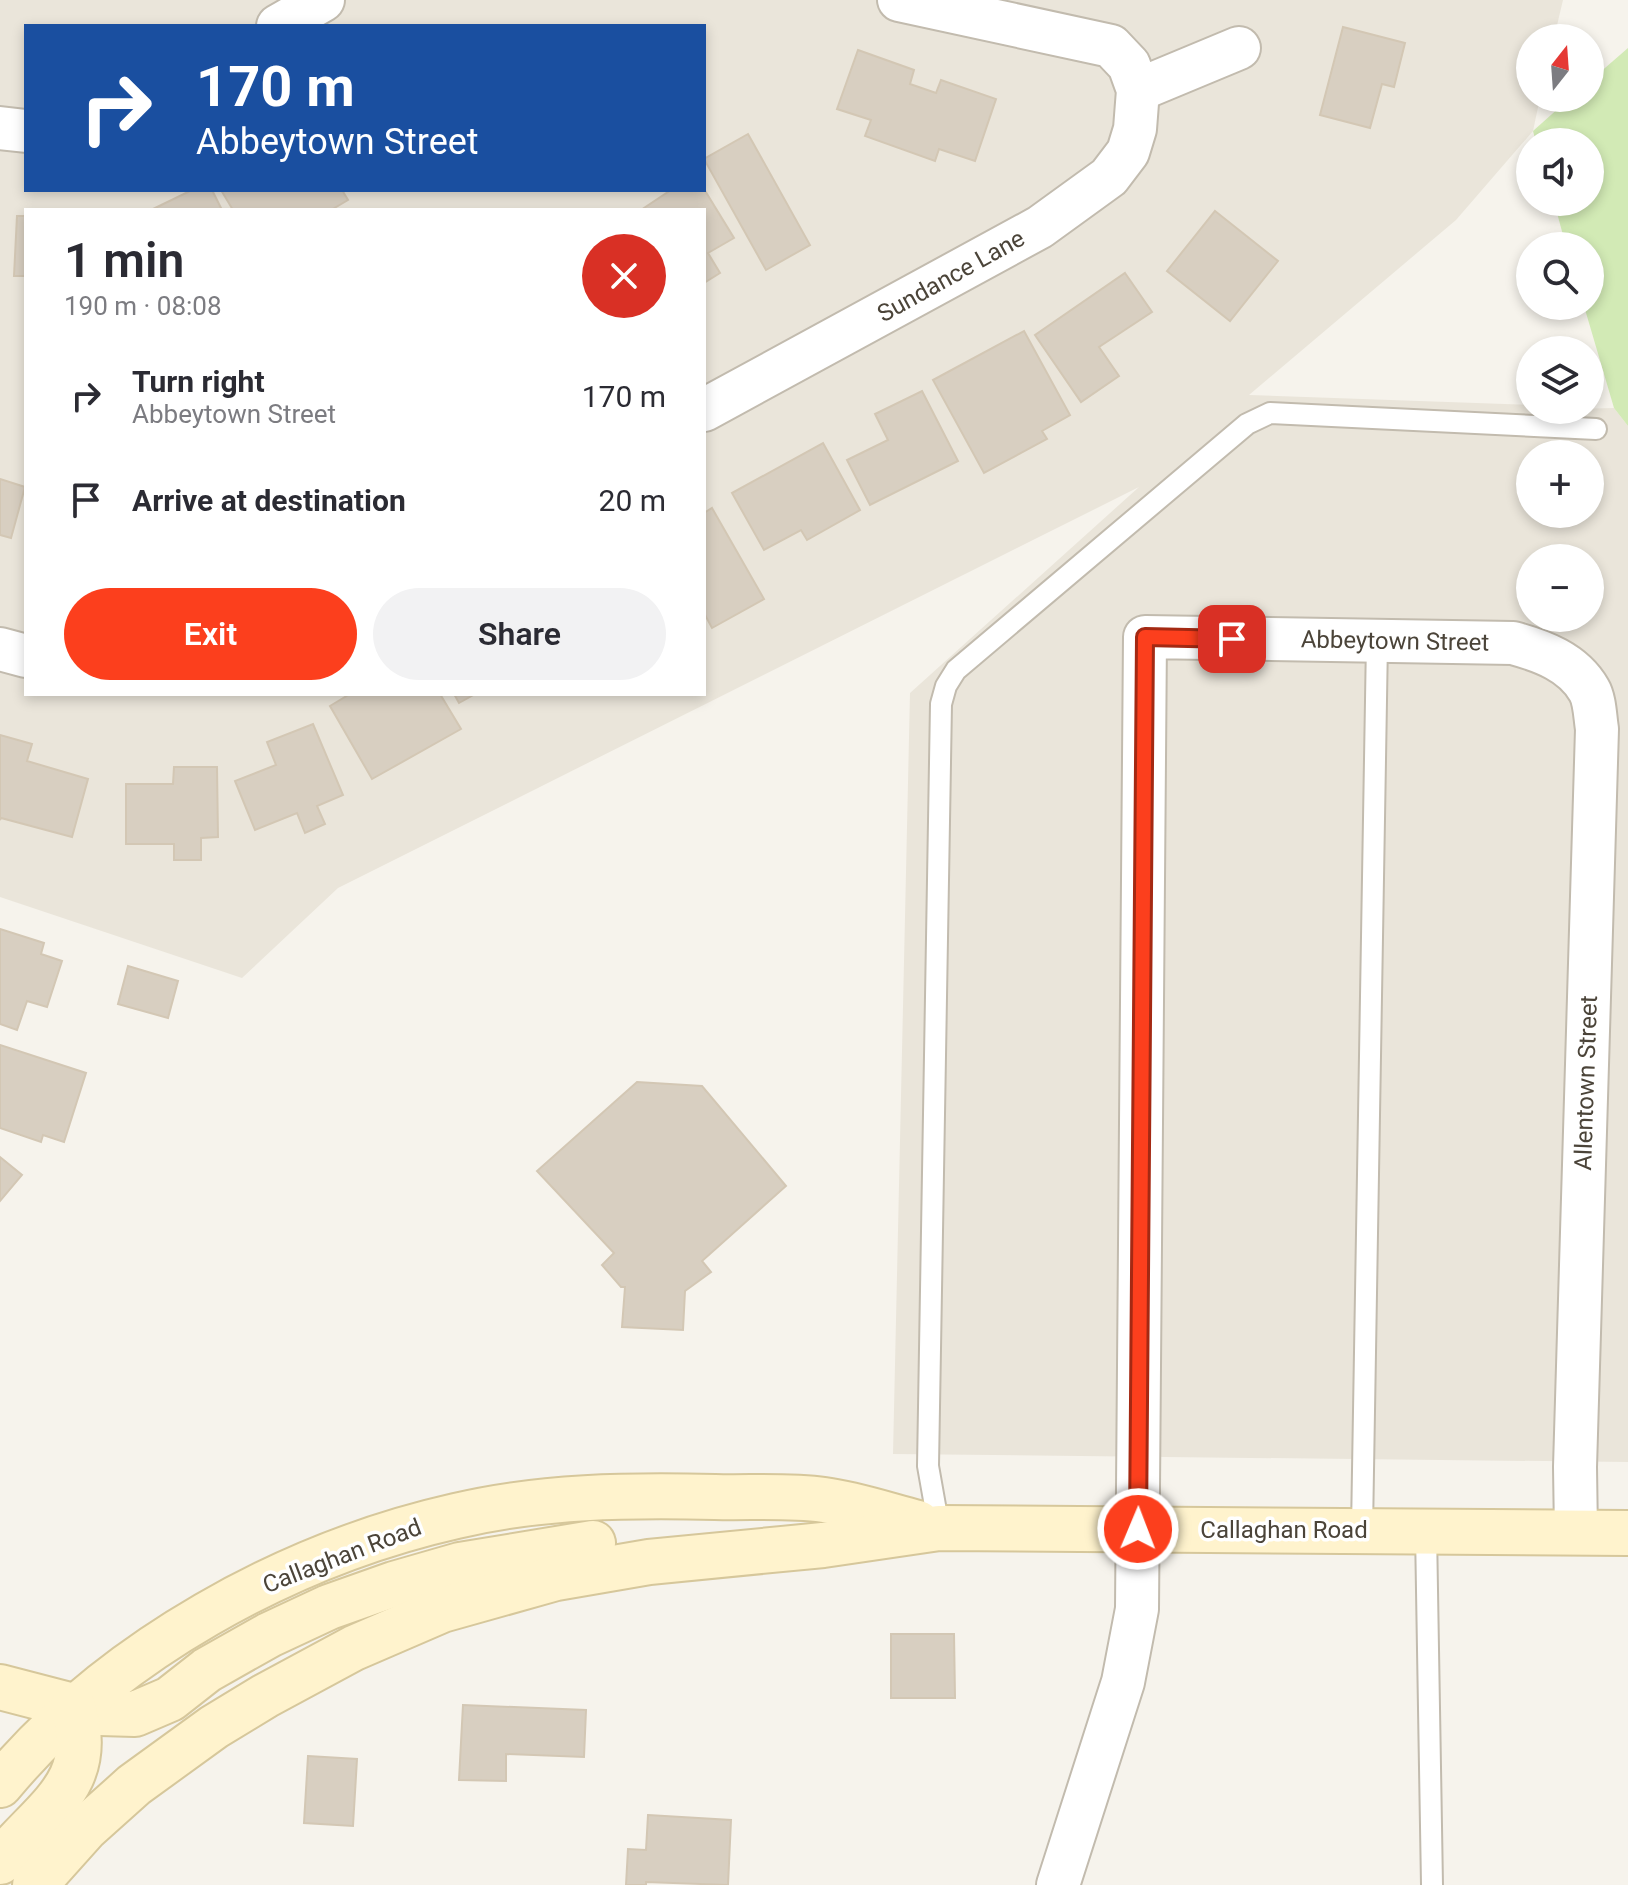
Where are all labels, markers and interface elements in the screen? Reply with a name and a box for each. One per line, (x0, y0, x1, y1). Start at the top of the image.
north arrow (1516, 24, 1604, 112)
map controls (1516, 24, 1604, 632)
text: 170 m (196, 54, 355, 120)
icon: right (64, 56, 168, 160)
text: Abbeytown Street (196, 121, 479, 163)
button: sound (1516, 128, 1604, 216)
street label: Sundance Lane (873, 224, 1029, 328)
text: 1 min (64, 232, 184, 289)
button: search (1516, 232, 1604, 320)
button: close (582, 234, 666, 318)
text: 190 m · 08:08 (64, 291, 222, 321)
button: layers (1516, 336, 1604, 424)
text: Turn right (132, 364, 265, 399)
icon: right (64, 374, 108, 418)
text: 170 m (582, 379, 666, 414)
text: Abbeytown Street (132, 399, 336, 429)
button: + (1516, 440, 1604, 528)
icon: arrive (64, 478, 108, 522)
text: Arrive at destination (132, 483, 406, 518)
text: 20 m (599, 483, 666, 518)
button: − (1516, 544, 1604, 632)
button: Exit (64, 588, 357, 680)
button: Share (373, 588, 666, 680)
pin (1198, 605, 1266, 673)
icon: arrive (1210, 617, 1254, 661)
street label: Abbeytown Street (1301, 625, 1490, 657)
street label: Allentown Street (1569, 995, 1603, 1171)
position arrow (1096, 1487, 1180, 1571)
street label: Callaghan Road (259, 1513, 425, 1599)
street label: Callaghan Road (1200, 1516, 1368, 1544)

